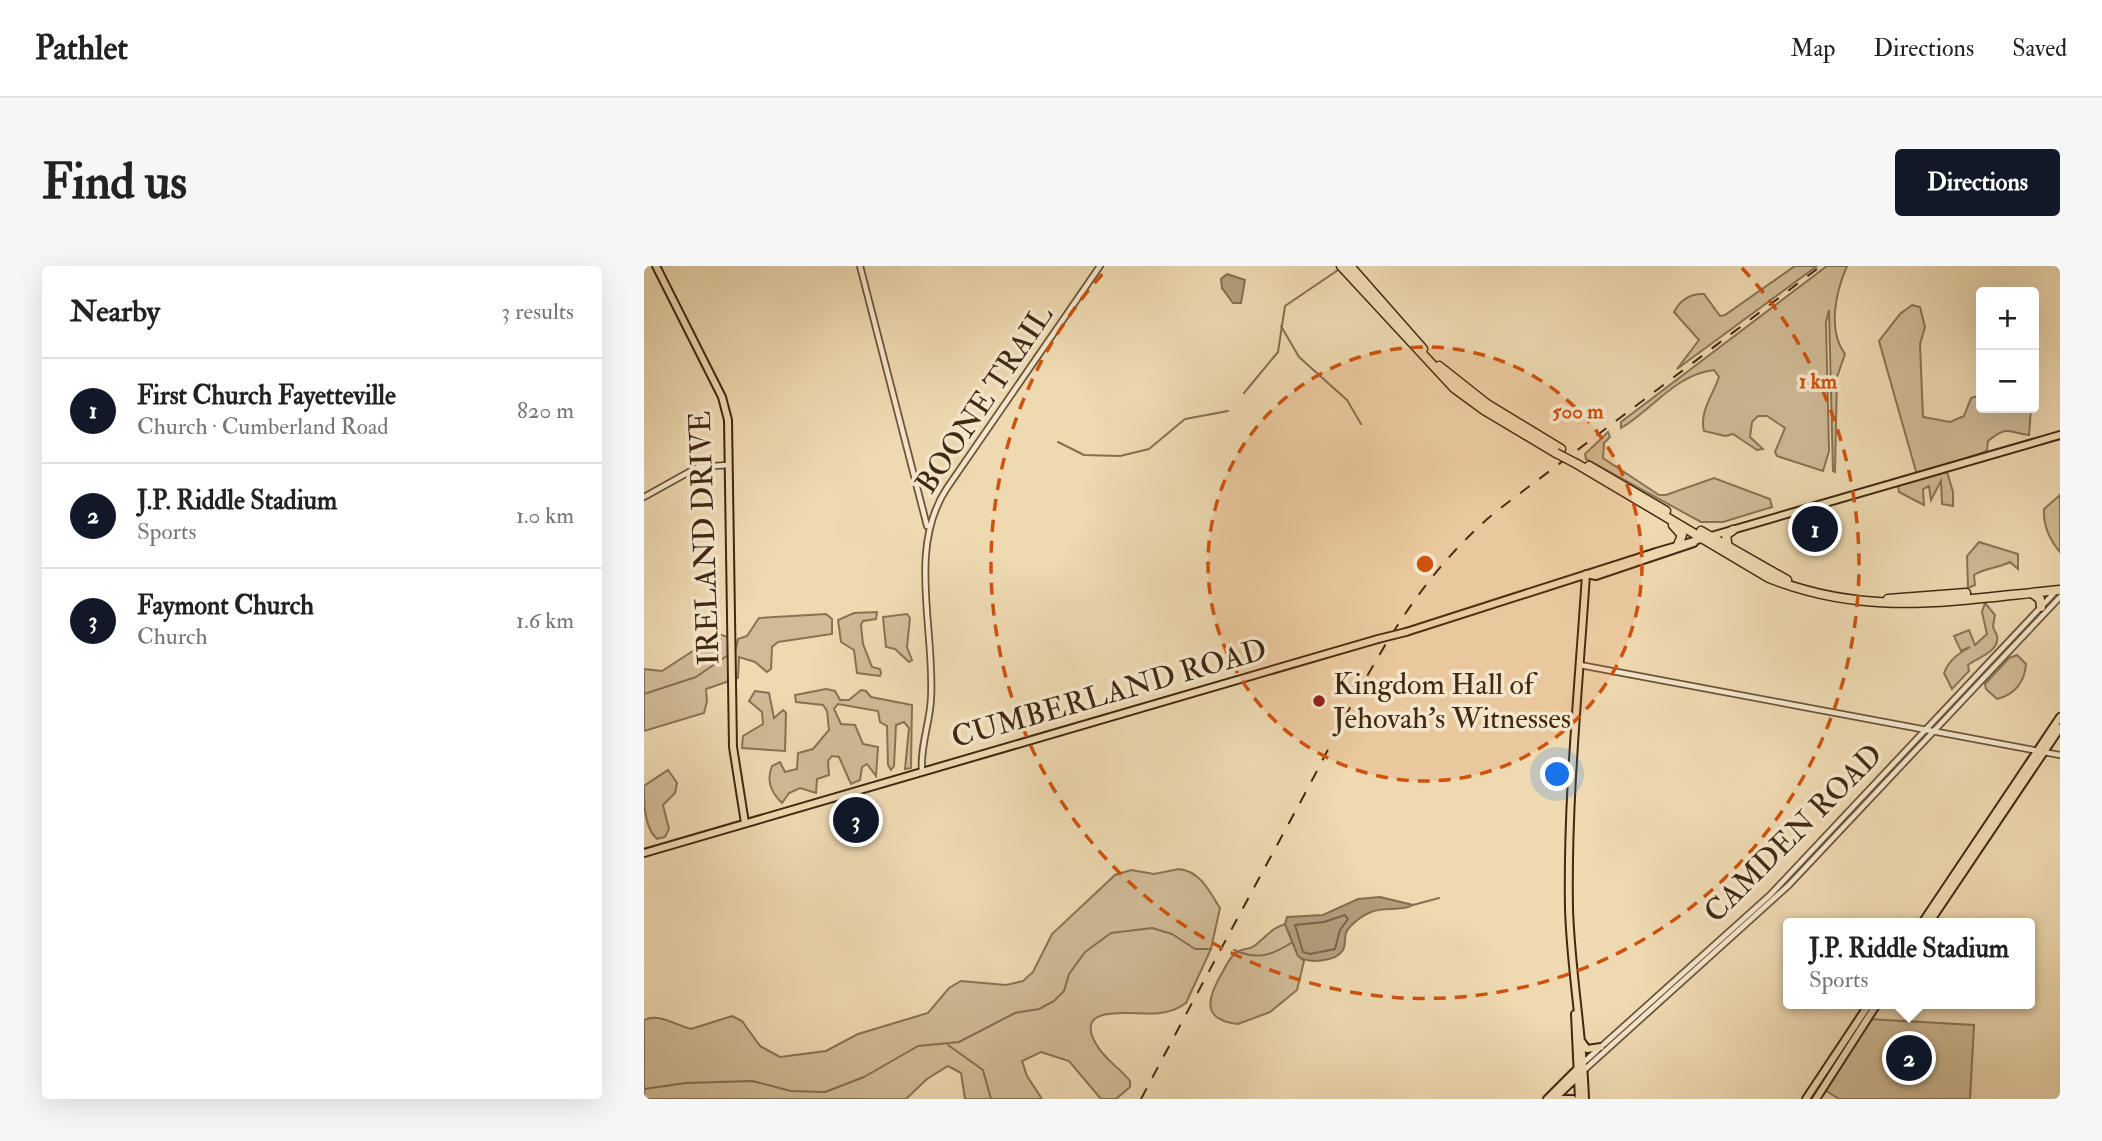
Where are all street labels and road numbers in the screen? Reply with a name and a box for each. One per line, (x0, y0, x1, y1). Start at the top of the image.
street label: BOONE TRAIL (908, 298, 1061, 501)
street label: IRELAND DRIVE (682, 410, 727, 666)
street label: CUMBERLAND ROAD (947, 631, 1271, 756)
street label: CAMDEN ROAD (1696, 736, 1890, 930)

